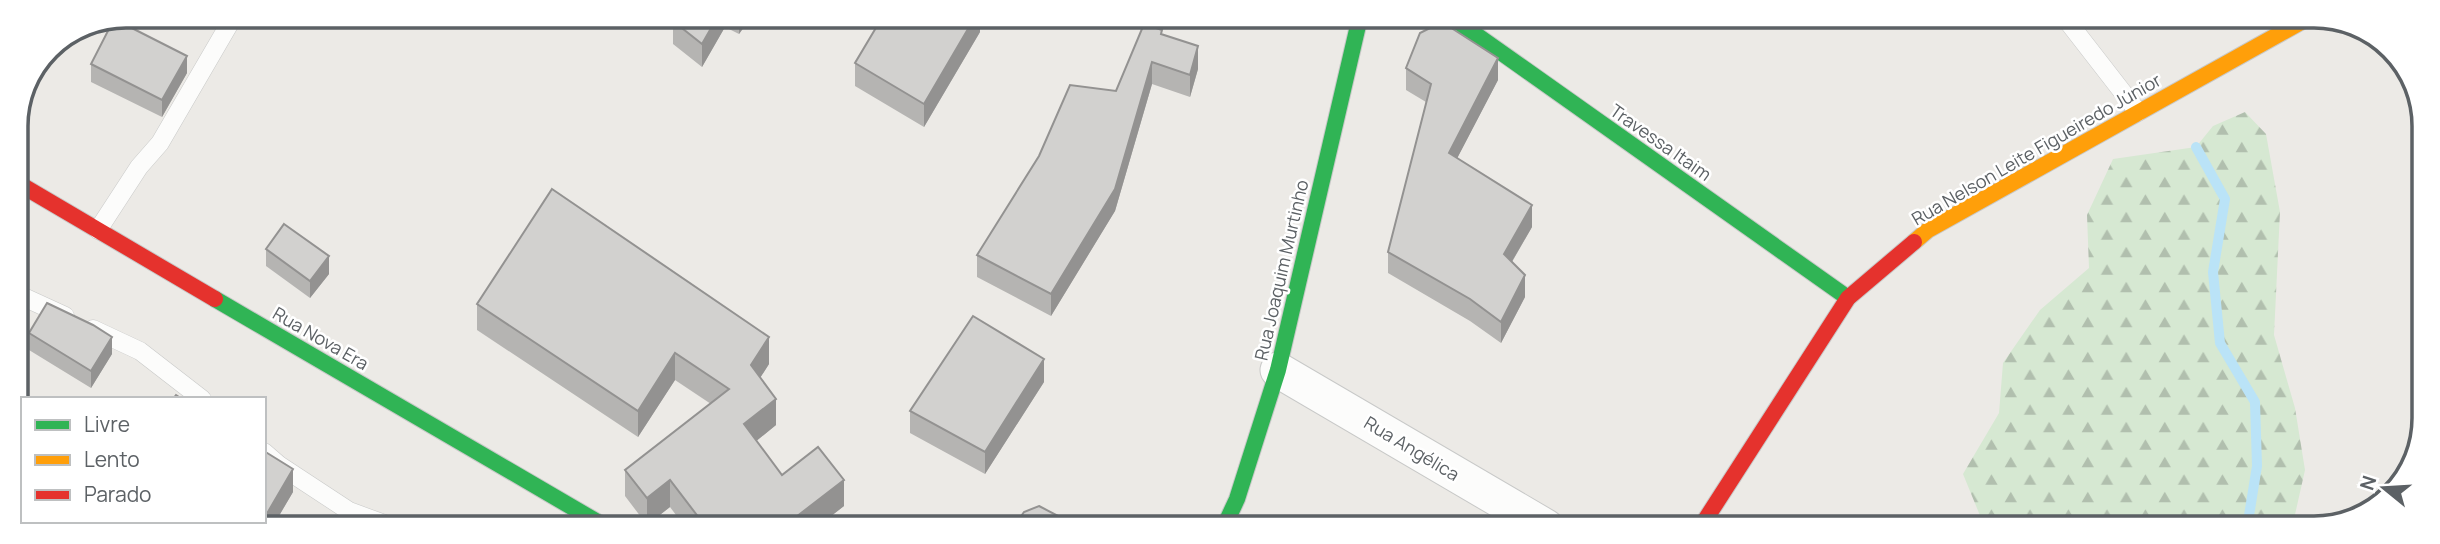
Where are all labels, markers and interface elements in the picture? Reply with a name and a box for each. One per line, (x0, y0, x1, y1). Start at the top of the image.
street label: Rua Nelson Leite Figueiredo Júnior (1907, 67, 2165, 230)
street label: Travessa Itaim (1606, 98, 1716, 186)
street label: Rua Joaquim Murtinho (1249, 177, 1313, 363)
street label: Rua Nova Era (269, 301, 373, 375)
legend (21, 397, 266, 523)
text: Livre (84, 410, 130, 438)
street label: Rua Angélica (1360, 410, 1464, 486)
text: Lento (84, 445, 140, 473)
north arrow (2349, 453, 2419, 523)
text: N (2353, 472, 2382, 493)
text: Parado (84, 480, 152, 508)

